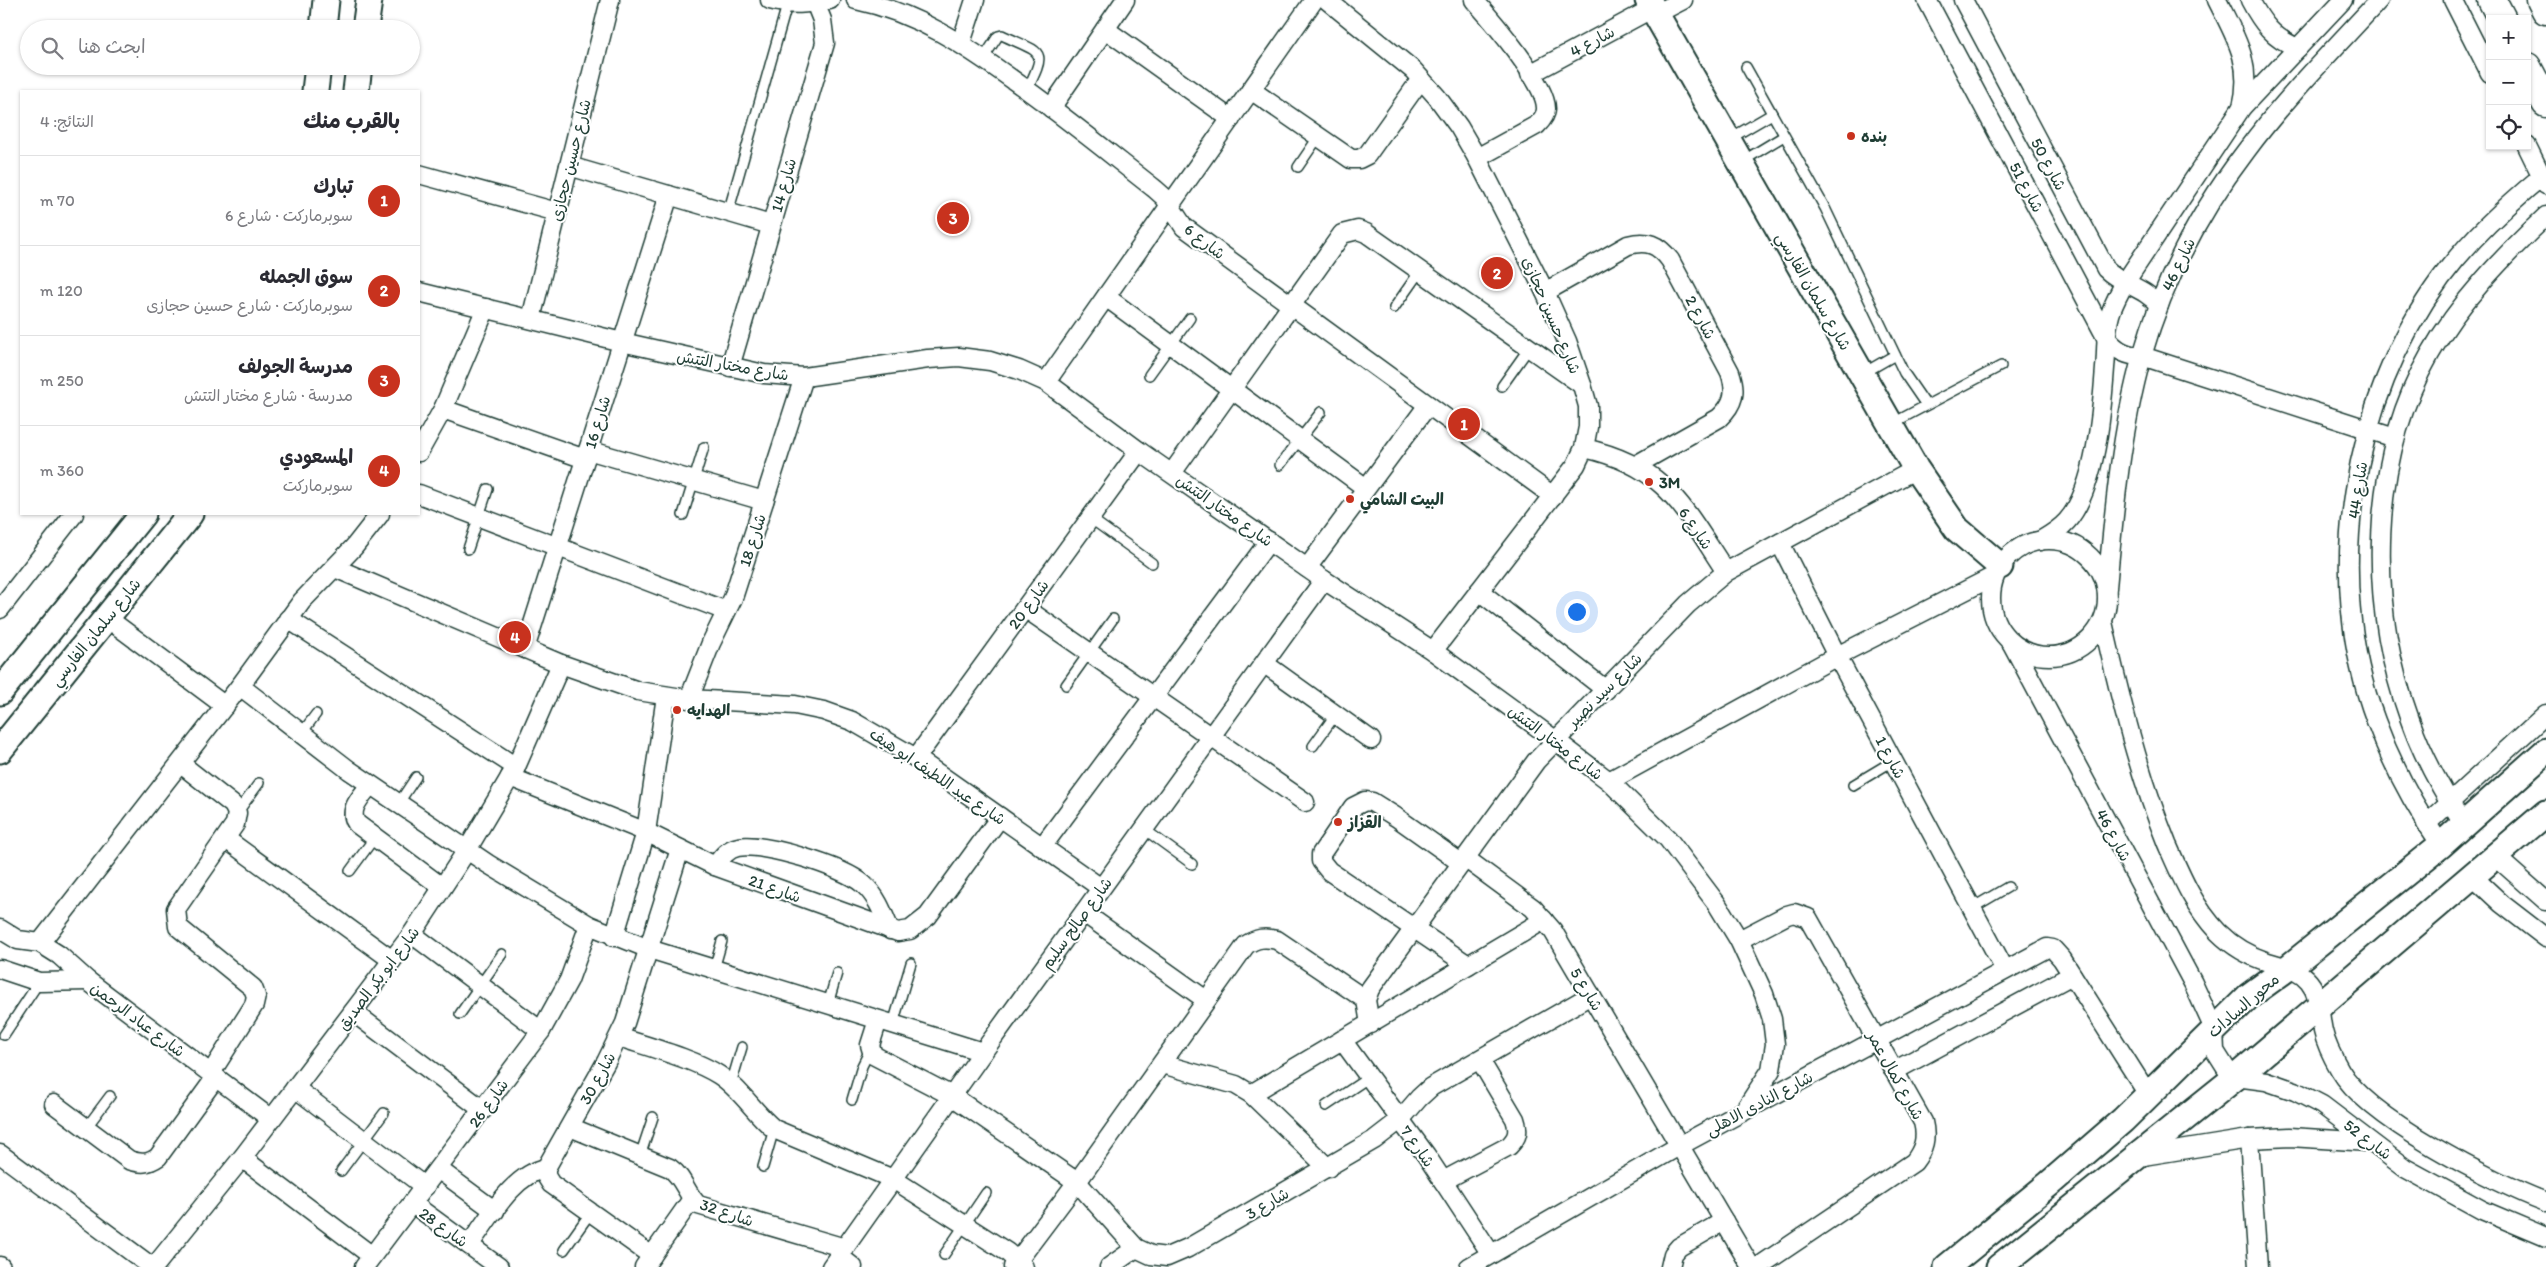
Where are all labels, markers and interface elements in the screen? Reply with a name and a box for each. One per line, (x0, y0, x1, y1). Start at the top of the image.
map controls (2486, 15, 2531, 150)
button: + (2486, 15, 2531, 60)
search box (20, 20, 420, 75)
street label: شارع 4 (1567, 22, 1619, 63)
icon: search (38, 34, 66, 62)
text: ابحث هنا (78, 35, 146, 58)
button: − (2486, 60, 2531, 105)
street label: شارع حسين حجازى (546, 97, 597, 224)
button: locate (2486, 105, 2531, 150)
text: بالقرب منك (303, 108, 400, 133)
text: النتائج: 4 (40, 112, 94, 131)
place label: بنده (1861, 127, 1887, 146)
marker: بنده (1845, 130, 1857, 142)
street label: شارع 50 (2025, 135, 2070, 195)
street label: شارع 14 (767, 156, 802, 215)
street label: شارع 51 (2004, 159, 2048, 217)
text: تبارك (313, 175, 353, 198)
text: 70 m (40, 191, 75, 210)
text: 1 (380, 191, 388, 210)
pin: 3 (937, 199, 969, 237)
text: سوبرماركت · شارع 6 (225, 206, 353, 225)
street label: شارع 6 (1179, 220, 1229, 265)
street label: شارع سلمان الفارسي (1768, 229, 1855, 356)
street label: شارع 46 (2158, 235, 2201, 295)
pin: 2 (1481, 254, 1513, 292)
street label: شارع حسين حجازى (1516, 254, 1585, 377)
text: سوق الجمله (260, 265, 353, 288)
text: 120 m (40, 281, 83, 300)
text: 2 (380, 281, 388, 300)
street label: شارع 2 (1679, 292, 1720, 343)
text: سوبرماركت · شارع حسين حجازى (146, 296, 353, 315)
street label: شارع مختار التتش (675, 346, 790, 387)
text: مدرسة الجولف (238, 355, 353, 378)
text: 250 m (40, 371, 84, 390)
text: 3 (380, 371, 388, 390)
text: مدرسة · شارع مختار التتش (184, 386, 353, 405)
street label: شارع 16 (580, 393, 616, 451)
pin: 1 (1448, 405, 1480, 443)
text: المسعودي (279, 445, 353, 468)
street label: شارع 44 (2344, 460, 2373, 520)
text: 360 m (40, 461, 84, 480)
text: 4 (379, 461, 389, 480)
street label: شارع مختار التتش (1172, 470, 1277, 552)
place label: 3M (1659, 473, 1680, 492)
text: سوبرماركت (283, 476, 353, 495)
marker: 3M (1643, 476, 1655, 488)
place label: البيت الشامي (1360, 490, 1444, 514)
marker: البيت الشامي (1344, 493, 1356, 505)
street label: شارع 6 (1673, 504, 1717, 554)
street label: شارع 18 (735, 511, 772, 570)
street label: شارع سلمان الفارسي (46, 575, 149, 693)
street label: شارع 20 (1004, 576, 1054, 634)
your location (1564, 599, 1590, 625)
pin: 4 (499, 618, 531, 656)
street label: شارع سيد نصير (1562, 649, 1647, 735)
place label: الهدايه (687, 701, 730, 720)
street label: شارع مختار التتش (1503, 701, 1607, 786)
marker: الهدايه (671, 704, 683, 716)
street label: شارع عبد اللطيف ابو هيف (865, 724, 1009, 831)
street label: شارع 1 (1870, 733, 1910, 783)
street label: شارع 46 (2090, 806, 2135, 866)
place label: القزاز (1346, 813, 1382, 832)
marker: القزاز (1332, 816, 1344, 828)
street label: شارع 21 (745, 870, 803, 909)
street label: شارع صالح سليم (1037, 874, 1118, 975)
street label: شارع ابو بكر الصديق (333, 923, 425, 1035)
street label: شارع 5 (1565, 964, 1607, 1015)
street label: محور السادات (2204, 969, 2284, 1042)
street label: شارع عباد الرحمن (86, 978, 189, 1063)
street label: شارع كمال عمر (1861, 1026, 1928, 1124)
street label: شارع 30 (575, 1049, 621, 1109)
street label: شارع النادى الاهلى (1702, 1067, 1817, 1142)
street label: شارع 26 (465, 1075, 514, 1132)
street label: شارع 52 (2339, 1115, 2395, 1165)
street label: شارع 7 (1395, 1122, 1439, 1172)
street label: شارع 3 (1242, 1183, 1293, 1225)
street label: شارع 32 (697, 1194, 756, 1232)
street label: شارع 28 (415, 1203, 472, 1253)

